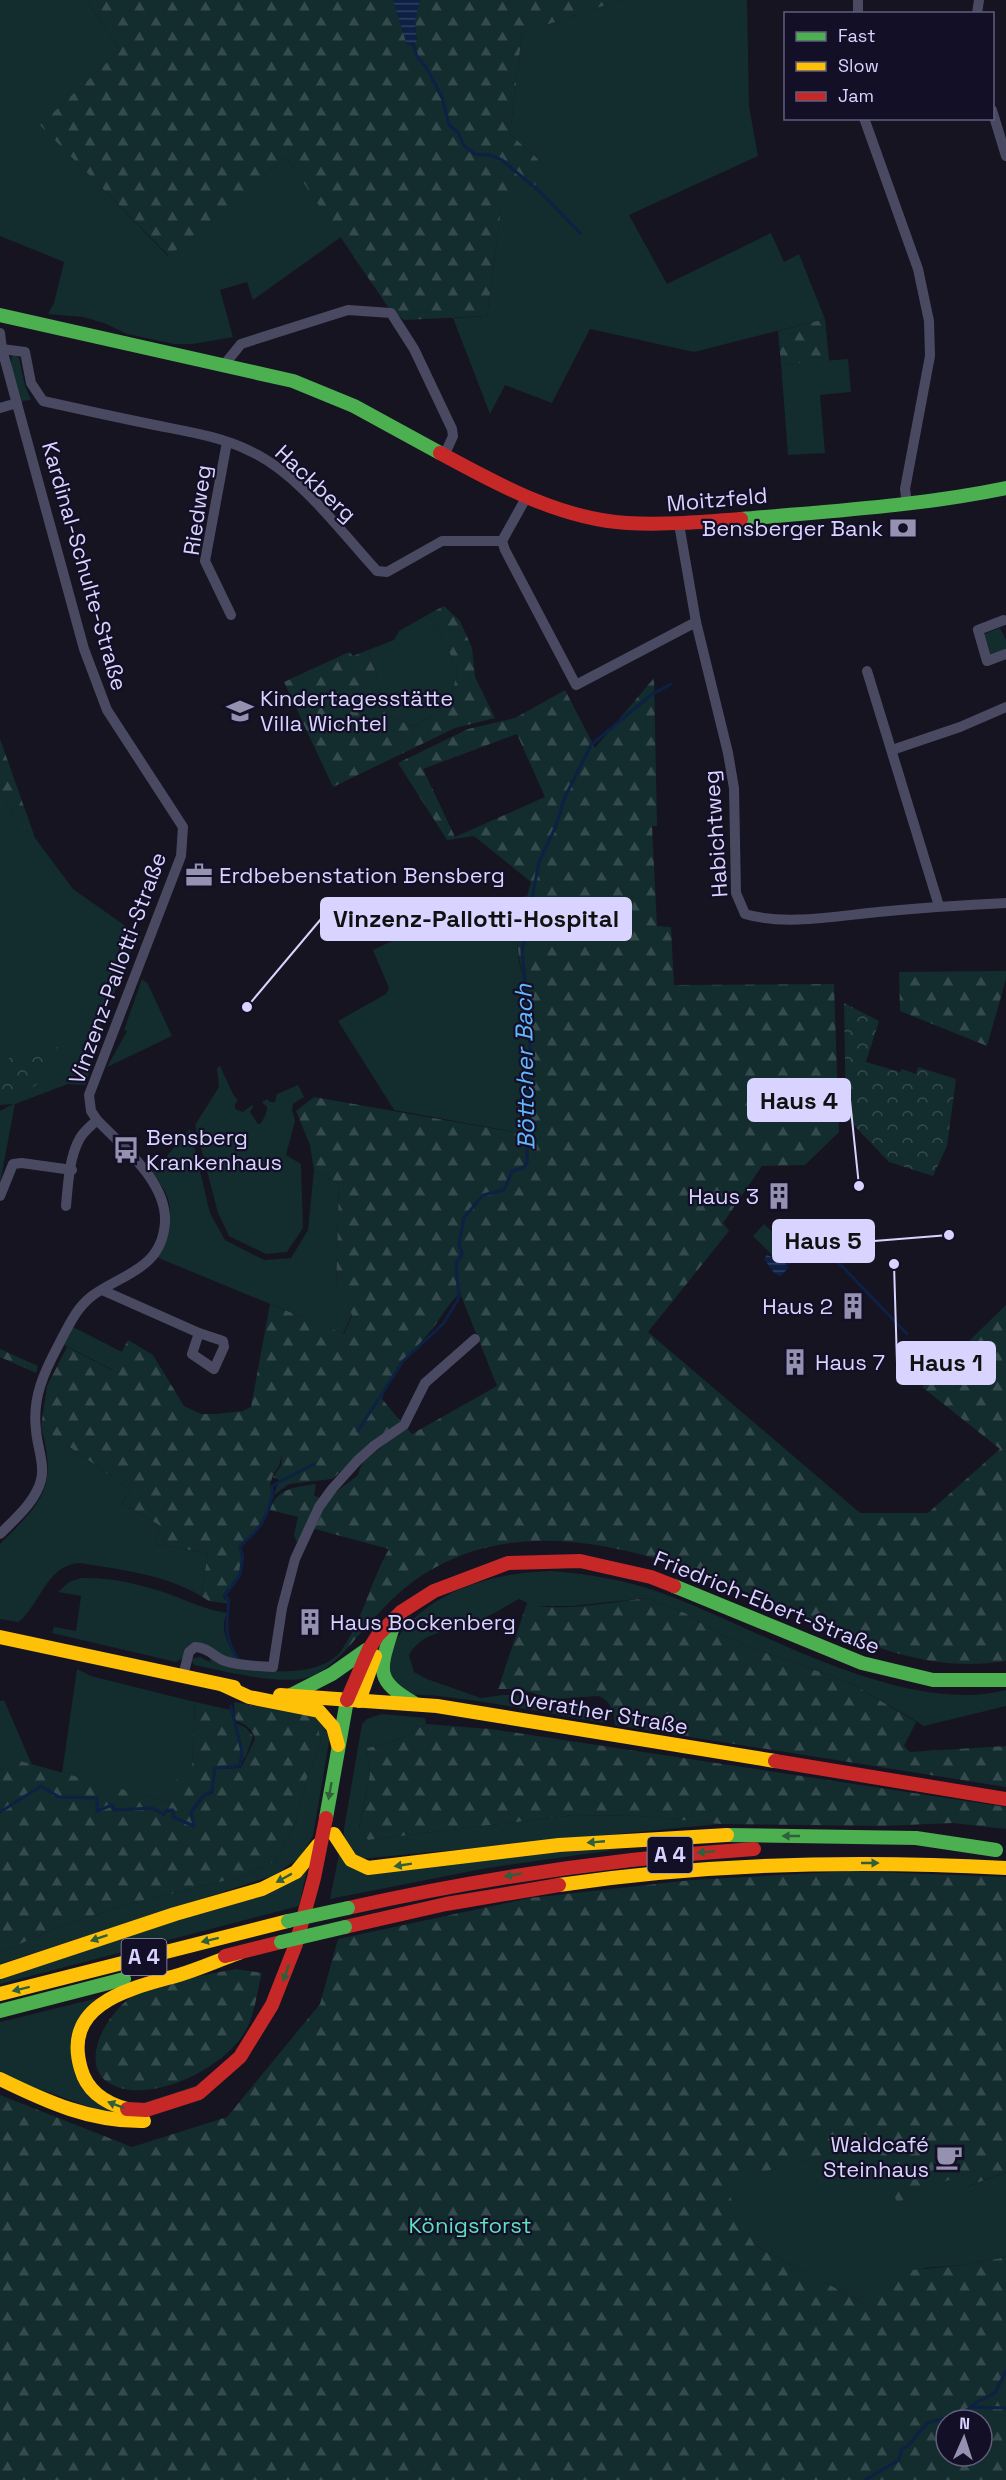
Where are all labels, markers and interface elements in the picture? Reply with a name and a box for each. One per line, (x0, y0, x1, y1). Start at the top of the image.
legend (784, 12, 994, 120)
text: Fast (838, 24, 875, 47)
text: Slow (838, 54, 879, 77)
text: Jam (838, 84, 874, 107)
street label: Kardinal-Schulte-Straße (36, 438, 134, 694)
street label: Hackberg (270, 438, 362, 528)
street label: Riedweg (177, 463, 217, 557)
street label: Moitzfeld (665, 481, 769, 517)
bank icon: Bensberger Bank (888, 513, 918, 543)
place label: Bensberger Bank (702, 514, 883, 542)
place label: Kindertagesstätte Villa Wichtel (260, 684, 453, 737)
school or university icon: Kindertagesstätte Villa Wichtel (225, 696, 255, 726)
street label: Habichtweg (697, 769, 733, 899)
street label: Vinzenz-Pallotti-Straße (62, 848, 172, 1088)
office icon: Erdbebenstation Bensberg (184, 860, 214, 890)
place label: Erdbebenstation Bensberg (219, 861, 505, 889)
callout: Vinzenz-Pallotti-Hospital (321, 898, 631, 940)
text: Vinzenz-Pallotti-Hospital (333, 903, 619, 934)
water label: Böttcher Bach (508, 982, 541, 1150)
callout: Haus 4 (748, 1079, 850, 1121)
text: Haus 4 (760, 1085, 838, 1116)
place label: Bensberg Krankenhaus (146, 1123, 282, 1176)
bus stop icon: Bensberg Krankenhaus (111, 1135, 141, 1165)
building icon: Haus 3 (764, 1181, 794, 1211)
place label: Haus 3 (688, 1182, 759, 1210)
callout: Haus 5 (773, 1220, 874, 1262)
text: Haus 5 (784, 1225, 862, 1256)
building icon: Haus 2 (838, 1291, 868, 1321)
place label: Haus 2 (762, 1292, 833, 1320)
callout: Haus 1 (897, 1342, 995, 1384)
building icon: Haus 7 (780, 1347, 810, 1377)
text: Haus 1 (909, 1347, 983, 1378)
place label: Haus 7 (815, 1348, 885, 1376)
street label: Friedrich-Ebert-Straße (650, 1544, 884, 1660)
building icon: Haus Bockenberg (295, 1607, 325, 1637)
place label: Haus Bockenberg (330, 1608, 516, 1636)
street label: Overather Straße (508, 1682, 690, 1740)
one-way arrow (325, 1781, 334, 1800)
one-way arrow (782, 1831, 801, 1841)
one-way arrow (587, 1837, 606, 1847)
road number: A 4 (648, 1837, 692, 1873)
one-way arrow (697, 1847, 716, 1857)
one-way arrow (861, 1858, 880, 1868)
one-way arrow (393, 1860, 412, 1869)
one-way arrow (503, 1871, 522, 1880)
one-way arrow (275, 1873, 292, 1883)
one-way arrow (90, 1934, 108, 1944)
one-way arrow (201, 1936, 219, 1946)
road number: A 4 (122, 1939, 166, 1975)
one-way arrow (280, 1965, 290, 1983)
one-way arrow (12, 1984, 31, 1994)
one-way arrow (107, 2100, 125, 2110)
place label: Waldcafé Steinhaus (823, 2130, 929, 2183)
cafe icon: Waldcafé Steinhaus (934, 2142, 964, 2172)
park label: Königsforst (408, 2211, 532, 2239)
north arrow (934, 2408, 994, 2468)
text: N (959, 2413, 971, 2434)

